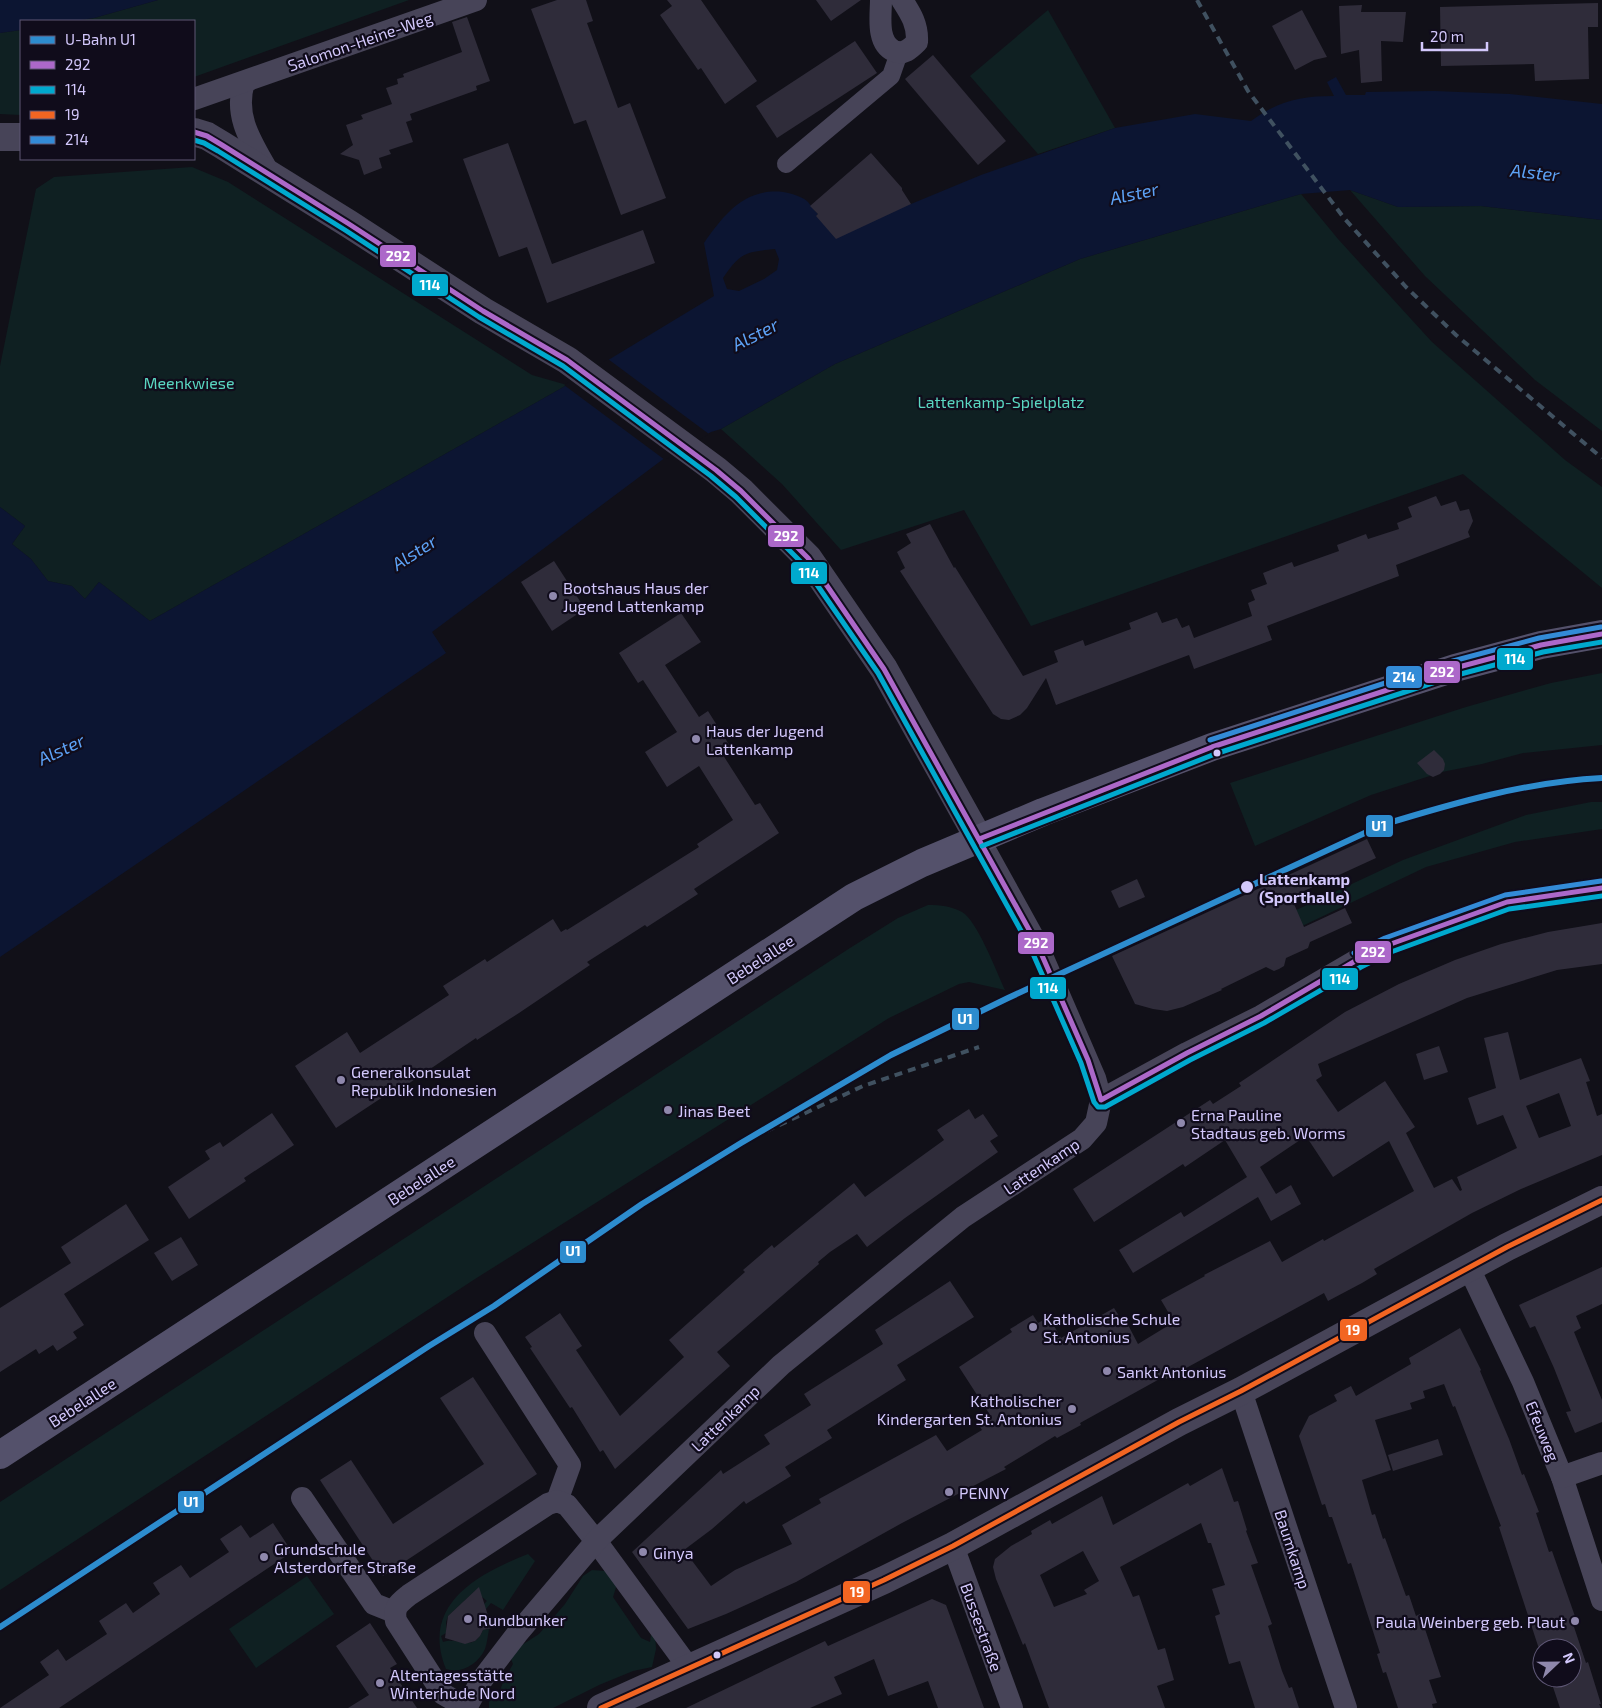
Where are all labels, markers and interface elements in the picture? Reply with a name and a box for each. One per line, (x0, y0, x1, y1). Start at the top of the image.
street label: Salomon-Heine-Weg (285, 7, 435, 75)
legend (20, 20, 195, 160)
scale bar (1422, 20, 1487, 52)
text: 20 m (1430, 27, 1464, 45)
text: U-Bahn U1 (65, 30, 136, 48)
text: 292 (65, 55, 90, 73)
text: 114 (65, 80, 86, 98)
text: 19 (65, 105, 80, 123)
text: 214 (65, 130, 89, 148)
water label: Alster (1508, 158, 1561, 186)
water label: Alster (1107, 177, 1161, 209)
line badge: 292 (379, 244, 417, 268)
text: 292 (386, 247, 410, 264)
line badge: 114 (411, 273, 449, 297)
text: 114 (419, 276, 441, 293)
water label: Alster (727, 313, 783, 355)
park label: Meenkwiese (143, 373, 235, 392)
park label: Lattenkamp-Spielplatz (918, 392, 1084, 411)
line badge: 292 (767, 524, 805, 548)
text: 292 (774, 527, 798, 544)
water label: Alster (387, 529, 441, 575)
line badge: 114 (790, 561, 828, 585)
text: 114 (798, 564, 820, 581)
place label: Bootshaus Haus der Jugend Lattenkamp (563, 578, 709, 615)
marker: Bootshaus Haus der Jugend Lattenkamp (547, 590, 559, 602)
line badge: 114 (1496, 647, 1534, 671)
text: 114 (1504, 650, 1526, 667)
line badge: 292 (1423, 660, 1461, 684)
text: 292 (1430, 663, 1454, 680)
line badge: 214 (1385, 665, 1423, 689)
text: 214 (1392, 668, 1416, 685)
place label: Haus der Jugend Lattenkamp (706, 721, 824, 758)
water label: Alster (33, 728, 89, 770)
marker: Haus der Jugend Lattenkamp (690, 733, 702, 745)
unlabelled marker (1212, 748, 1222, 758)
line badge: U1 (1365, 814, 1394, 838)
text: U1 (1371, 817, 1387, 834)
place label: Lattenkamp (Sporthalle) (1259, 869, 1350, 906)
marker: Lattenkamp (Sporthalle) (1239, 879, 1255, 895)
street label: Bebelallee (723, 930, 797, 988)
line badge: 292 (1017, 931, 1055, 955)
text: 292 (1024, 934, 1048, 951)
line badge: 292 (1354, 940, 1392, 964)
text: 292 (1361, 943, 1385, 960)
line badge: 114 (1321, 967, 1359, 991)
text: 114 (1329, 970, 1351, 987)
line badge: 114 (1029, 976, 1067, 1000)
text: 114 (1037, 979, 1059, 996)
line badge: U1 (951, 1007, 980, 1031)
text: U1 (957, 1010, 973, 1027)
place label: Generalkonsulat Republik Indonesien (351, 1062, 497, 1099)
marker: Generalkonsulat Republik Indonesien (335, 1074, 347, 1086)
place label: Jinas Beet (678, 1101, 750, 1120)
marker: Jinas Beet (662, 1104, 674, 1116)
place label: Erna Pauline Stadtaus geb. Worms (1191, 1105, 1346, 1142)
marker: Erna Pauline Stadtaus geb. Worms (1175, 1117, 1187, 1129)
street label: Lattenkamp (999, 1134, 1083, 1198)
street label: Bebelallee (384, 1151, 458, 1209)
line badge: U1 (559, 1240, 587, 1264)
text: U1 (565, 1242, 581, 1259)
place label: Katholische Schule St. Antonius (1043, 1309, 1180, 1346)
line badge: 19 (1339, 1318, 1368, 1342)
marker: Katholische Schule St. Antonius (1027, 1321, 1039, 1333)
text: 19 (1346, 1321, 1360, 1338)
place label: Sankt Antonius (1117, 1362, 1226, 1381)
marker: Sankt Antonius (1101, 1365, 1113, 1377)
street label: Bebelallee (45, 1373, 119, 1431)
street label: Lattenkamp (687, 1381, 763, 1455)
place label: Katholischer Kindergarten St. Antonius (877, 1391, 1063, 1428)
street label: Efeuweg (1522, 1398, 1564, 1464)
marker: Katholischer Kindergarten St. Antonius (1066, 1403, 1078, 1415)
place label: PENNY (959, 1483, 1009, 1502)
marker: PENNY (943, 1486, 955, 1498)
line badge: U1 (177, 1490, 205, 1514)
text: U1 (183, 1493, 199, 1510)
street label: Baumkamp (1271, 1507, 1315, 1591)
place label: Grundschule Alsterdorfer Straße (274, 1539, 416, 1576)
place label: Ginya (653, 1543, 693, 1562)
marker: Ginya (637, 1546, 649, 1558)
marker: Grundschule Alsterdorfer Straße (258, 1551, 270, 1563)
line badge: 19 (842, 1580, 871, 1604)
street label: Bussestraße (957, 1580, 1007, 1674)
text: 19 (850, 1583, 864, 1600)
place label: Rundbunker (478, 1610, 567, 1629)
place label: Paula Weinberg geb. Plaut (1376, 1612, 1565, 1631)
marker: Rundbunker (462, 1613, 474, 1625)
marker: Paula Weinberg geb. Plaut (1569, 1615, 1581, 1627)
north arrow (1532, 1638, 1582, 1688)
unlabelled marker (712, 1650, 722, 1660)
text: N (1560, 1650, 1579, 1666)
place label: Altentagesstätte Winterhude Nord (390, 1665, 515, 1702)
marker: Altentagesstätte Winterhude Nord (374, 1677, 386, 1689)

